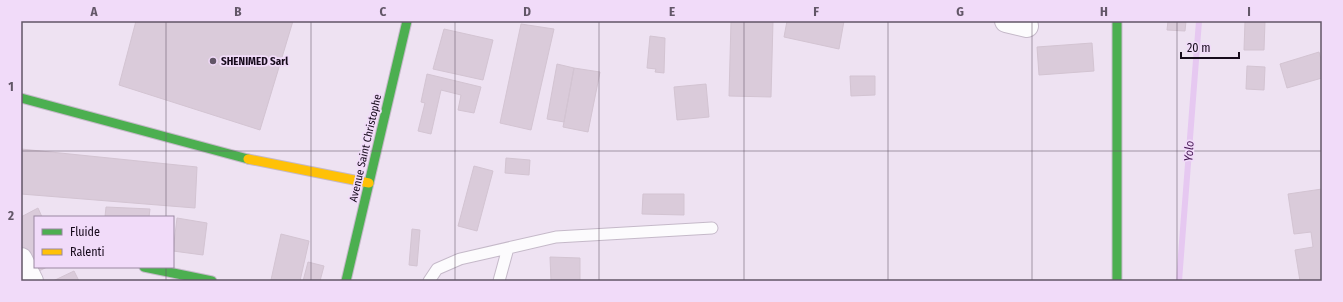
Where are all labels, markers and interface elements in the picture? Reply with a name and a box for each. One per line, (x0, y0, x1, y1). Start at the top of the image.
text: A (89, 4, 98, 19)
text: B (234, 4, 242, 19)
text: C (380, 4, 387, 19)
text: D (523, 4, 531, 19)
text: E (669, 4, 675, 19)
text: F (813, 4, 819, 19)
text: G (956, 4, 964, 19)
text: H (1100, 4, 1108, 19)
text: I (1247, 4, 1251, 19)
scale bar (1181, 34, 1239, 60)
text: 20 m (1187, 41, 1211, 55)
place label: SHENIMED Sarl (221, 55, 289, 68)
marker: SHENIMED Sarl (208, 56, 218, 66)
text: 1 (8, 79, 14, 94)
street label: Avenue Saint Christophe (347, 93, 384, 203)
water label: Yolo (1181, 140, 1197, 162)
text: 2 (7, 208, 14, 223)
legend (34, 216, 174, 268)
text: Fluide (70, 225, 100, 239)
text: Ralenti (70, 245, 105, 259)

